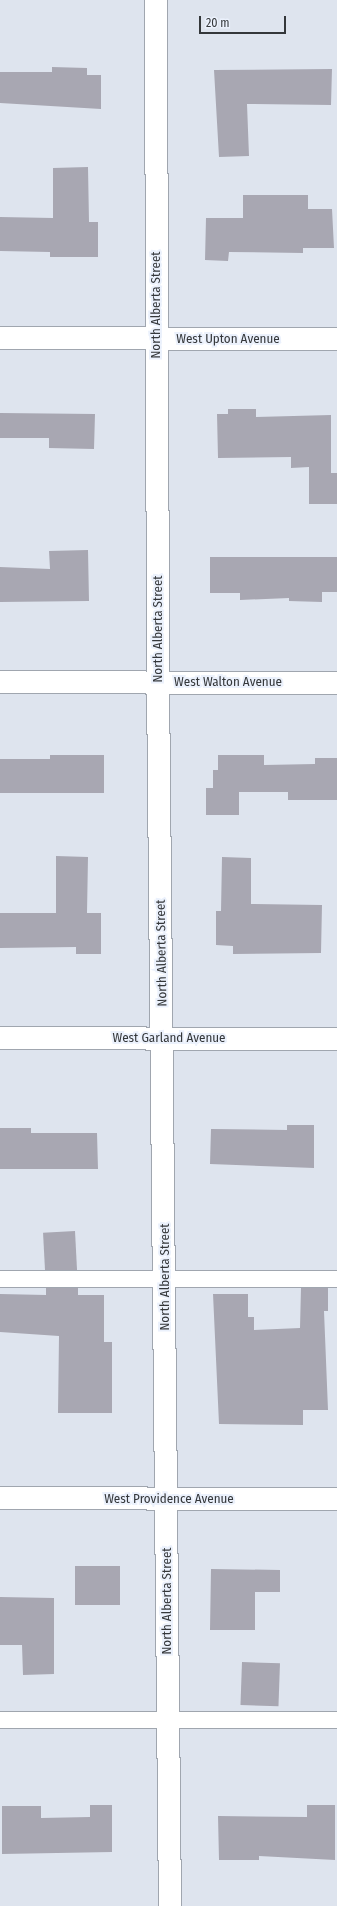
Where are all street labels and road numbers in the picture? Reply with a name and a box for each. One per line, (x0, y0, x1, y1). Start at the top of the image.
street label: North Alberta Street (148, 251, 164, 359)
street label: West Upton Avenue (176, 331, 280, 347)
street label: North Alberta Street (150, 575, 166, 683)
street label: West Walton Avenue (174, 674, 282, 690)
street label: North Alberta Street (153, 899, 171, 1007)
street label: West Garland Avenue (113, 1030, 225, 1046)
street label: North Alberta Street (157, 1223, 173, 1331)
street label: West Providence Avenue (104, 1491, 234, 1507)
street label: North Alberta Street (159, 1547, 175, 1655)

